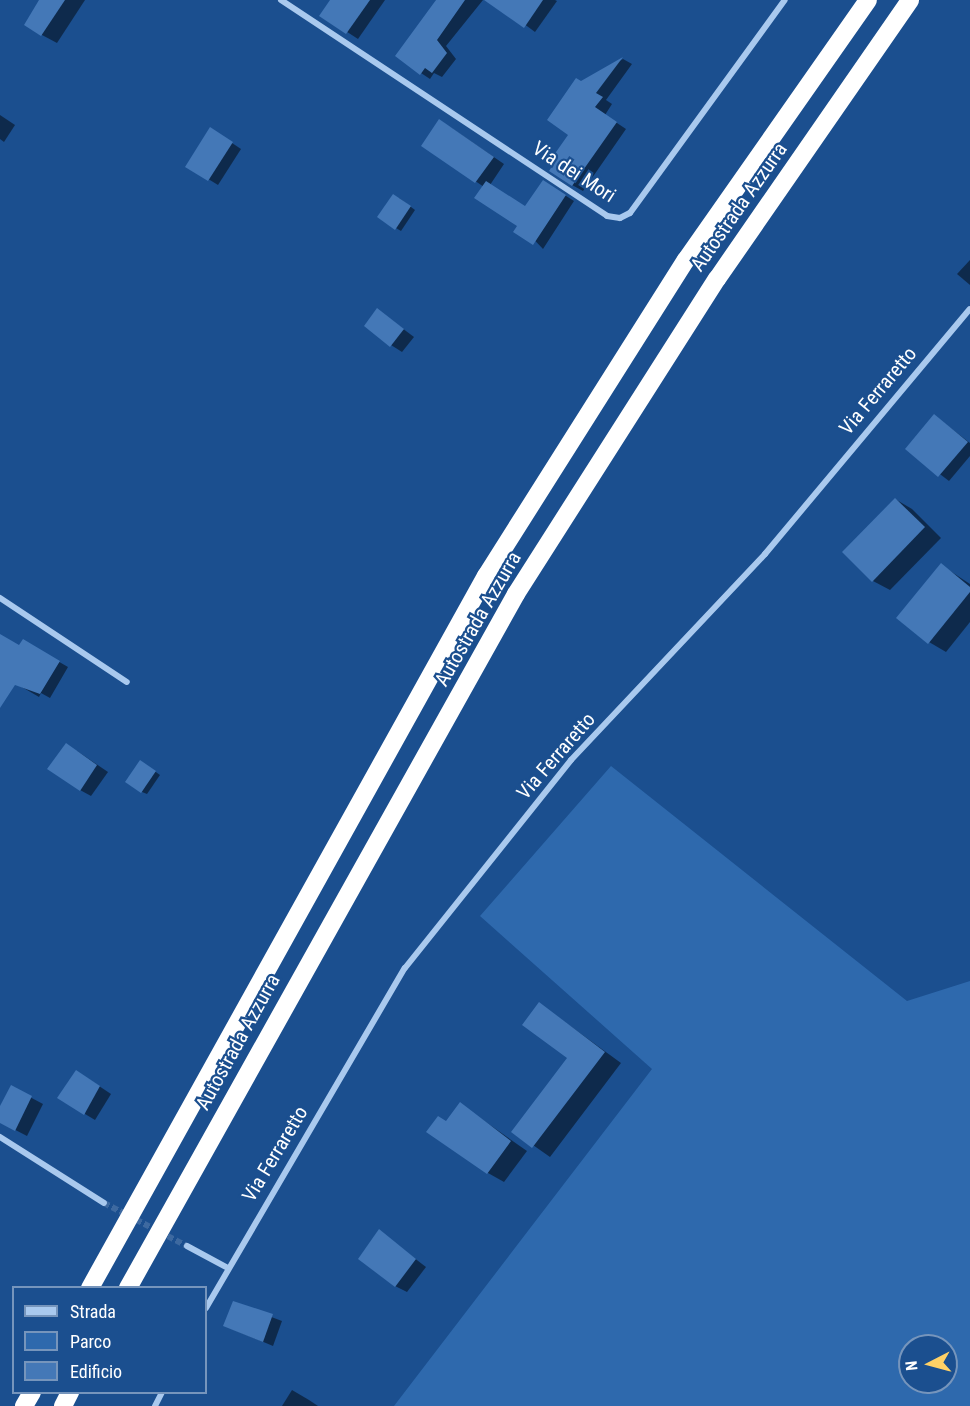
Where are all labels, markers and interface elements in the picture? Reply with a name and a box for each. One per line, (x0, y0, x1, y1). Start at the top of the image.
street label: Via dei Mori (528, 136, 620, 208)
street label: Autostrada Azzurra (686, 138, 792, 276)
street label: Via Ferraretto (834, 342, 922, 440)
street label: Autostrada Azzurra (430, 547, 526, 691)
street label: Via Ferraretto (512, 708, 600, 804)
street label: Autostrada Azzurra (191, 970, 285, 1114)
street label: Via Ferraretto (237, 1102, 313, 1206)
legend (12, 1286, 207, 1394)
text: Strada (70, 1301, 116, 1322)
text: Parco (70, 1331, 111, 1352)
north arrow (898, 1334, 958, 1394)
text: N (902, 1360, 922, 1372)
text: Edificio (70, 1361, 122, 1382)

